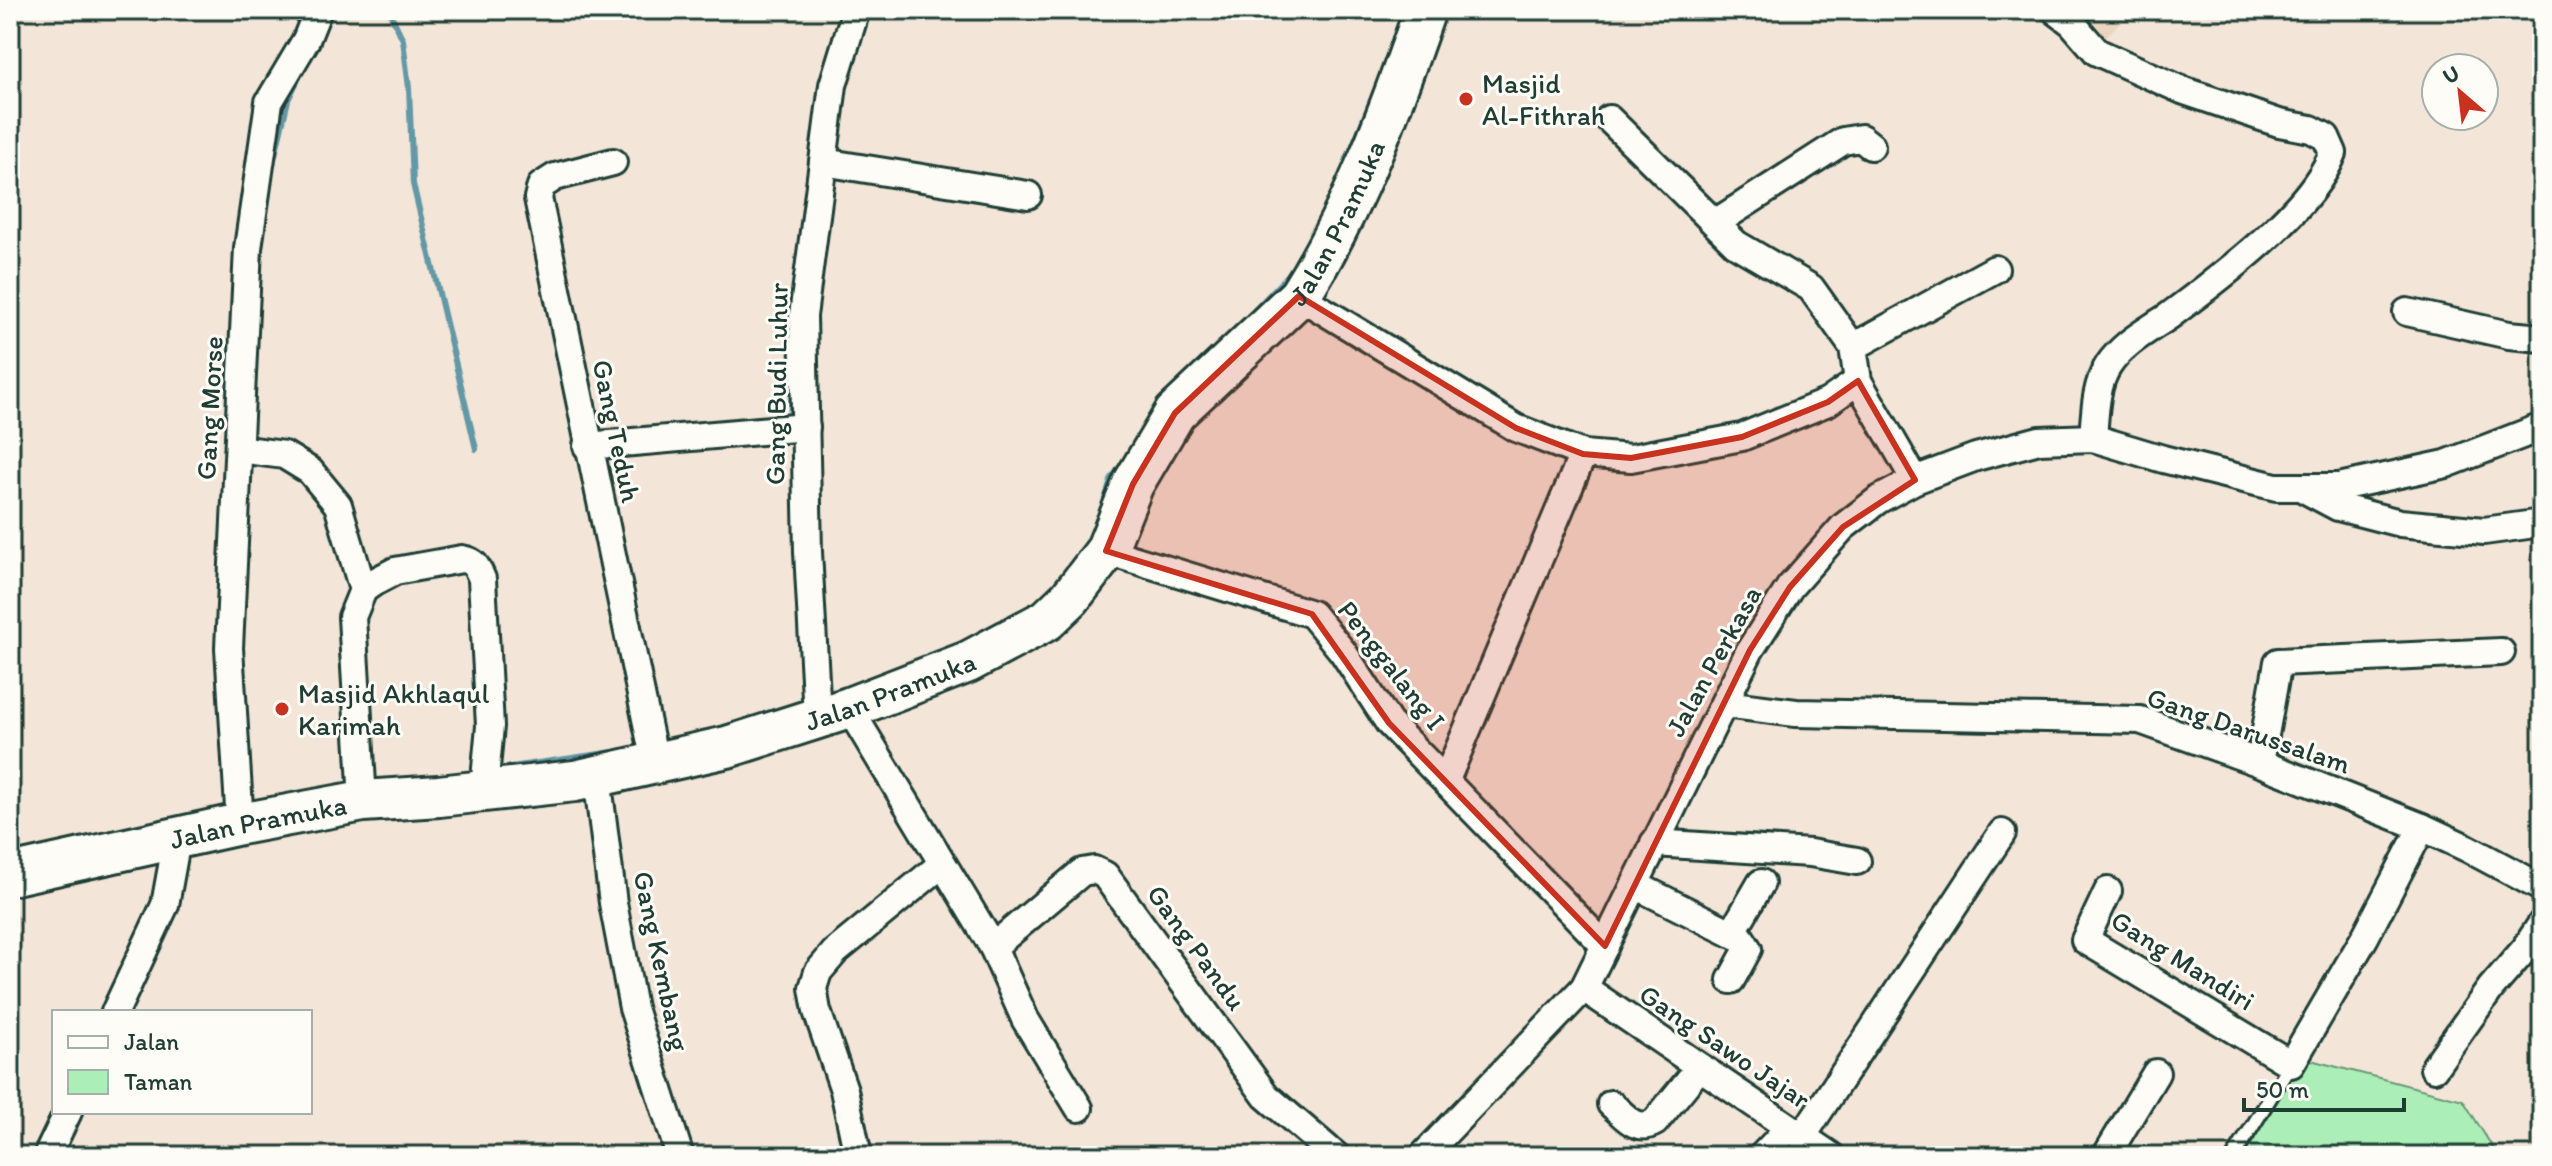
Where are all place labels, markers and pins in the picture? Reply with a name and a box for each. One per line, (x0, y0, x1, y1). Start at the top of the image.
place label: Masjid Al-Fithrah (1482, 66, 1605, 132)
marker: Masjid Al-Fithrah (1457, 90, 1475, 108)
place label: Masjid Akhlaqul Karimah (298, 676, 490, 742)
marker: Masjid Akhlaqul Karimah (273, 700, 291, 718)

